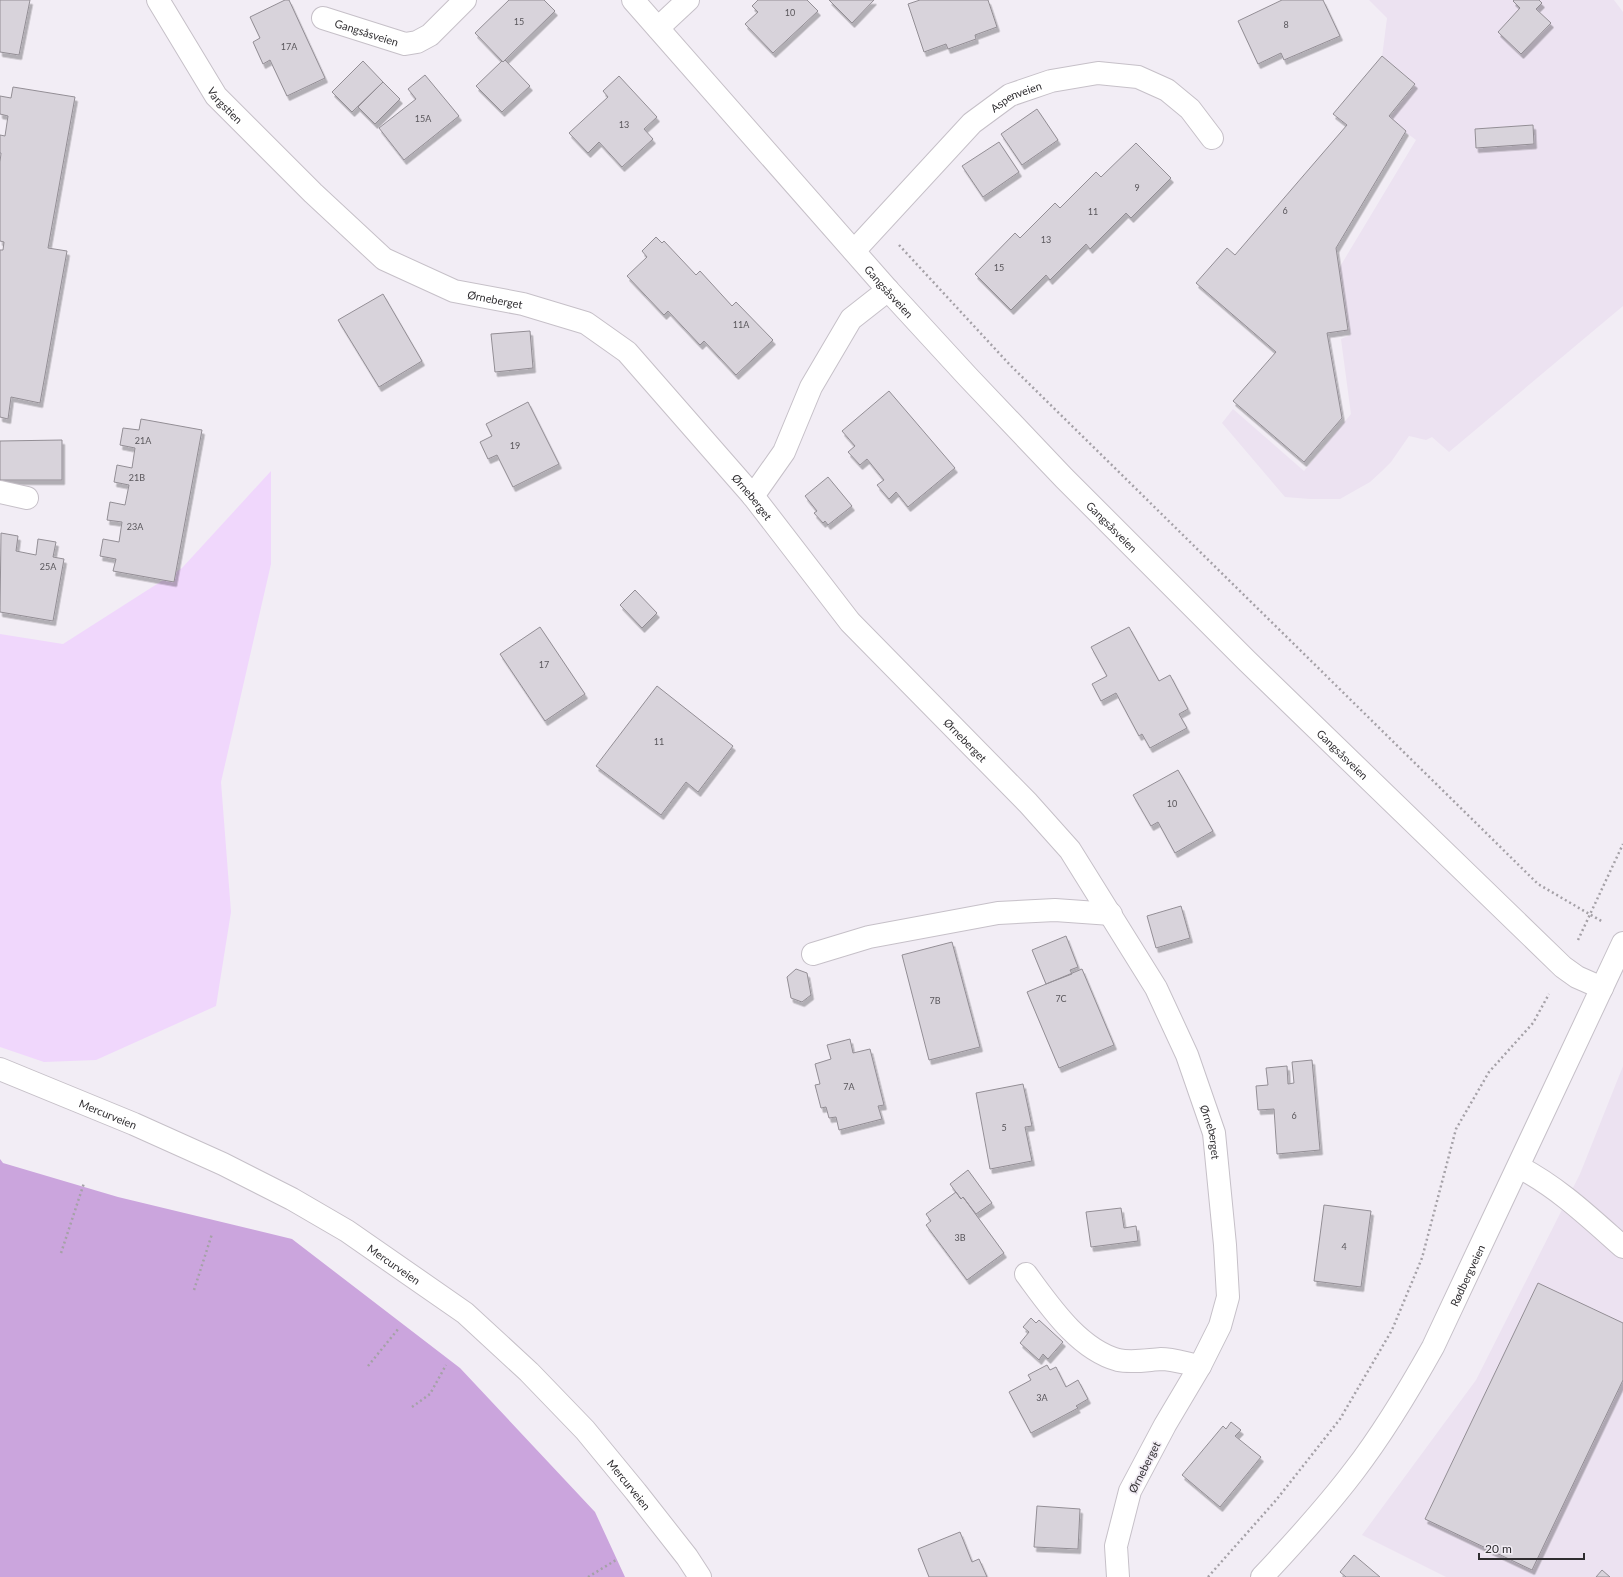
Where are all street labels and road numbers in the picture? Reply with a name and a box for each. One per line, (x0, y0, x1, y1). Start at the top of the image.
street label: Gangsåsveien (333, 16, 400, 48)
street label: Aspenveien (987, 78, 1043, 114)
street label: Vargstien (205, 84, 246, 126)
street label: Gangsåsveien (862, 262, 916, 320)
street label: Ørneberget (466, 287, 524, 310)
street label: Ørneberget (730, 471, 775, 522)
street label: Gangsåsveien (1084, 498, 1140, 554)
street label: Ørneberget (942, 715, 990, 764)
street label: Gangsåsveien (1315, 726, 1371, 782)
street label: Mercurveien (78, 1096, 139, 1131)
street label: Ørneberget (1198, 1103, 1223, 1160)
street label: Mercurveien (366, 1241, 423, 1287)
street label: Rødbergveien (1447, 1242, 1487, 1308)
street label: Ørneberget (1126, 1439, 1162, 1495)
street label: Mercurveien (605, 1457, 654, 1512)

